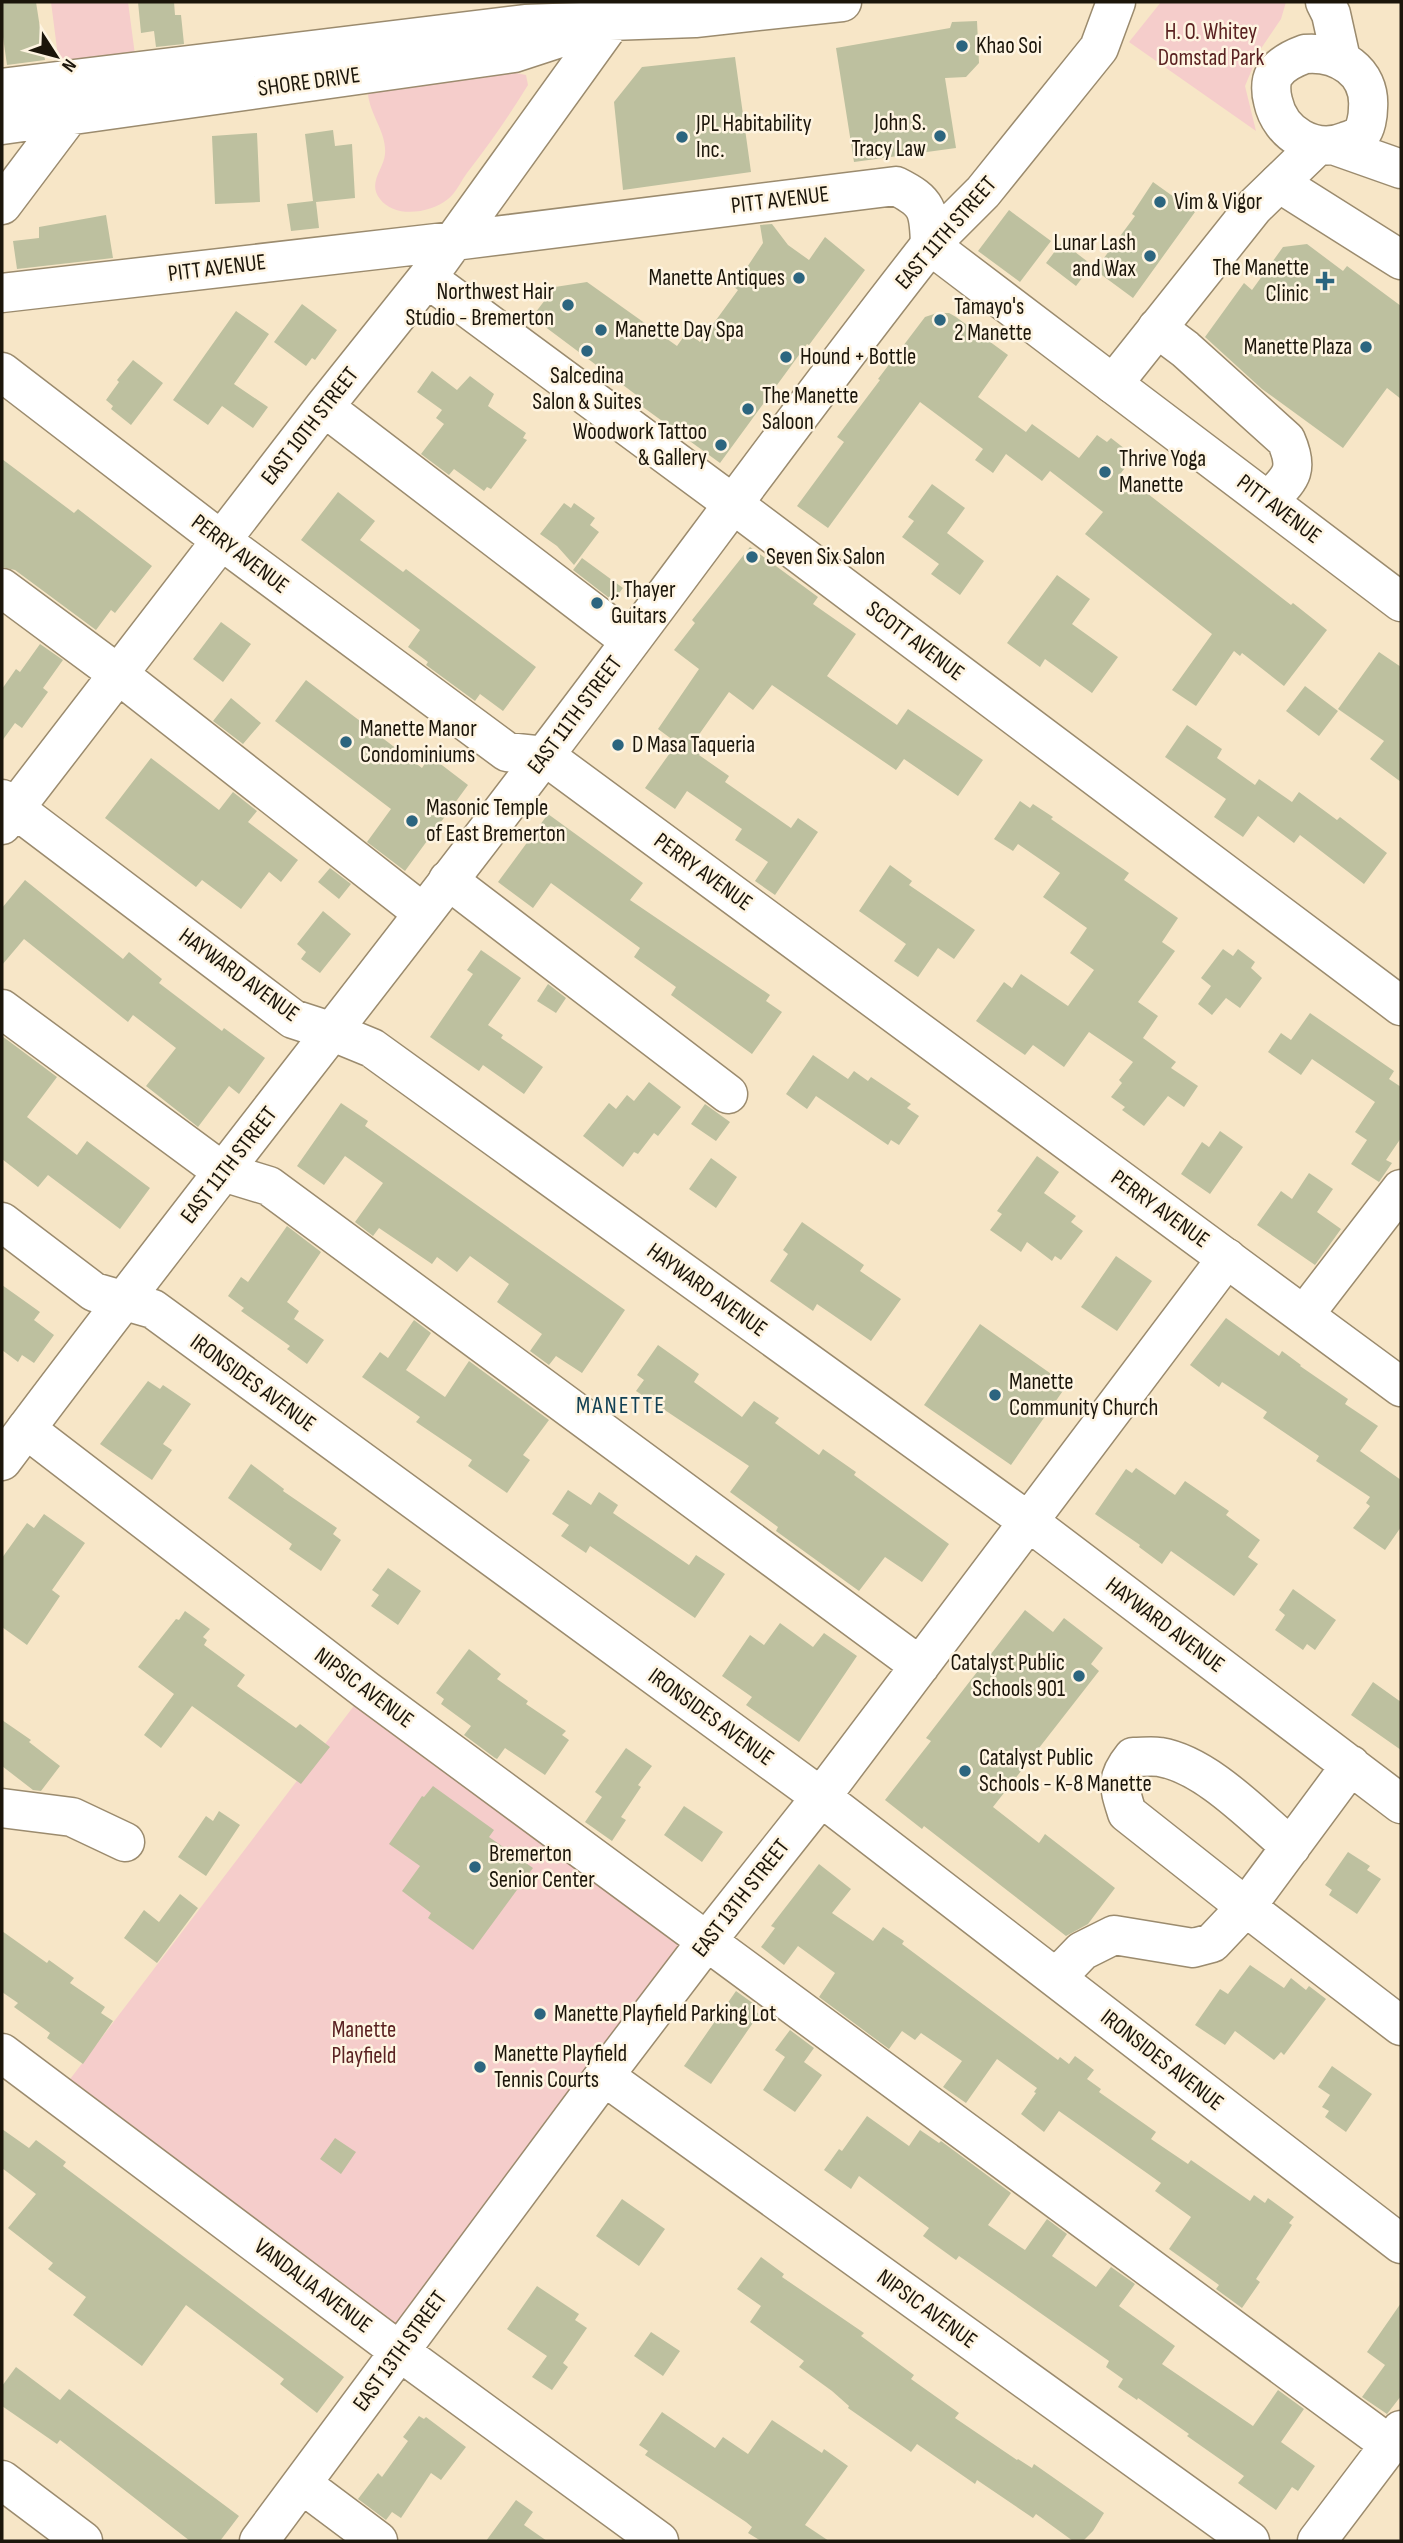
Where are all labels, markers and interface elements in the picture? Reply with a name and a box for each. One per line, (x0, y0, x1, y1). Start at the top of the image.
park label: H. O. Whitey Domstad Park (1158, 18, 1264, 72)
north arrow (21, 21, 91, 91)
place label: Khao Soi (976, 32, 1042, 60)
marker: Khao Soi (954, 38, 970, 54)
text: N (56, 54, 81, 76)
street label: SHORE DRIVE (256, 61, 362, 103)
place label: John S. Tracy Law (852, 109, 926, 163)
place label: JPL Habitability Inc. (695, 110, 812, 164)
marker: John S. Tracy Law (932, 128, 948, 144)
marker: JPL Habitability Inc. (674, 129, 690, 145)
street label: EAST 11TH STREET (889, 171, 1003, 295)
street label: PITT AVENUE (729, 180, 831, 220)
place label: Vim & Vigor (1174, 188, 1263, 216)
marker: Vim & Vigor (1152, 194, 1168, 210)
place label: Lunar Lash and Wax (1053, 229, 1136, 283)
street label: PITT AVENUE (166, 248, 268, 288)
marker: Lunar Lash and Wax (1142, 248, 1158, 264)
place label: The Manette Clinic (1213, 254, 1309, 308)
place label: Manette Antiques (648, 264, 785, 292)
marker: Manette Antiques (791, 270, 807, 286)
marker: The Manette Clinic (1315, 271, 1335, 291)
place label: Northwest Hair Studio - Bremerton (406, 278, 554, 332)
place label: Tamayo's 2 Manette (954, 293, 1032, 347)
marker: Northwest Hair Studio - Bremerton (560, 297, 576, 313)
marker: Tamayo's 2 Manette (932, 312, 948, 328)
place label: Manette Day Spa (615, 316, 744, 344)
marker: Manette Day Spa (593, 322, 609, 338)
place label: Manette Plaza (1244, 333, 1352, 361)
marker: Manette Plaza (1358, 339, 1374, 355)
marker: Salcedina Salon & Suites (579, 343, 595, 359)
place label: Hound + Bottle (800, 343, 916, 371)
marker: Hound + Bottle (778, 349, 794, 365)
street label: EAST 10TH STREET (255, 361, 365, 491)
place label: Salcedina Salon & Suites (532, 362, 642, 416)
place label: The Manette Saloon (762, 382, 859, 436)
marker: The Manette Saloon (740, 401, 756, 417)
place label: Woodwork Tattoo & Gallery (573, 418, 707, 472)
marker: Woodwork Tattoo & Gallery (713, 437, 729, 453)
place label: Thrive Yoga Manette (1119, 445, 1206, 499)
marker: Thrive Yoga Manette (1097, 464, 1113, 480)
street label: PITT AVENUE (1231, 468, 1327, 550)
street label: PERRY AVENUE (186, 508, 294, 600)
place label: Seven Six Salon (766, 543, 885, 571)
marker: Seven Six Salon (744, 549, 760, 565)
place label: J. Thayer Guitars (610, 576, 676, 630)
marker: J. Thayer Guitars (589, 595, 605, 611)
street label: SCOTT AVENUE (860, 595, 970, 687)
street label: EAST 11TH STREET (522, 650, 628, 780)
place label: Manette Manor Condominiums (360, 715, 477, 769)
place label: D Masa Taqueria (632, 731, 755, 759)
marker: Manette Manor Condominiums (338, 734, 354, 750)
marker: D Masa Taqueria (610, 737, 626, 753)
place label: Masonic Temple of East Bremerton (426, 794, 566, 848)
marker: Masonic Temple of East Bremerton (404, 813, 420, 829)
street label: PERRY AVENUE (648, 827, 758, 917)
street label: HAYWARD AVENUE (173, 922, 305, 1028)
street label: EAST 11TH STREET (175, 1101, 283, 1229)
street label: PERRY AVENUE (1105, 1164, 1215, 1254)
street label: HAYWARD AVENUE (641, 1237, 773, 1343)
street label: IRONSIDES AVENUE (185, 1328, 321, 1438)
place label: Manette Community Church (1009, 1368, 1158, 1422)
marker: Manette Community Church (987, 1387, 1003, 1403)
district label: MANETTE (576, 1391, 666, 1420)
street label: HAYWARD AVENUE (1100, 1571, 1230, 1679)
street label: NIPSIC AVENUE (309, 1642, 419, 1734)
place label: Catalyst Public Schools 901 (950, 1649, 1065, 1703)
street label: IRONSIDES AVENUE (643, 1662, 779, 1772)
marker: Catalyst Public Schools 901 (1071, 1668, 1087, 1684)
place label: Catalyst Public Schools - K-8 Manette (979, 1744, 1152, 1798)
marker: Catalyst Public Schools - K-8 Manette (957, 1763, 973, 1779)
street label: EAST 13TH STREET (686, 1833, 796, 1963)
place label: Bremerton Senior Center (489, 1840, 595, 1894)
marker: Bremerton Senior Center (467, 1859, 483, 1875)
place label: Manette Playfield Parking Lot (554, 2000, 776, 2028)
street label: IRONSIDES AVENUE (1095, 2003, 1229, 2117)
marker: Manette Playfield Parking Lot (532, 2006, 548, 2022)
park label: Manette Playfield (332, 2016, 396, 2070)
place label: Manette Playfield Tennis Courts (494, 2040, 627, 2094)
marker: Manette Playfield Tennis Courts (472, 2059, 488, 2075)
street label: VANDALIA AVENUE (249, 2233, 377, 2339)
street label: NIPSIC AVENUE (871, 2263, 983, 2355)
street label: EAST 13TH STREET (347, 2285, 453, 2417)

